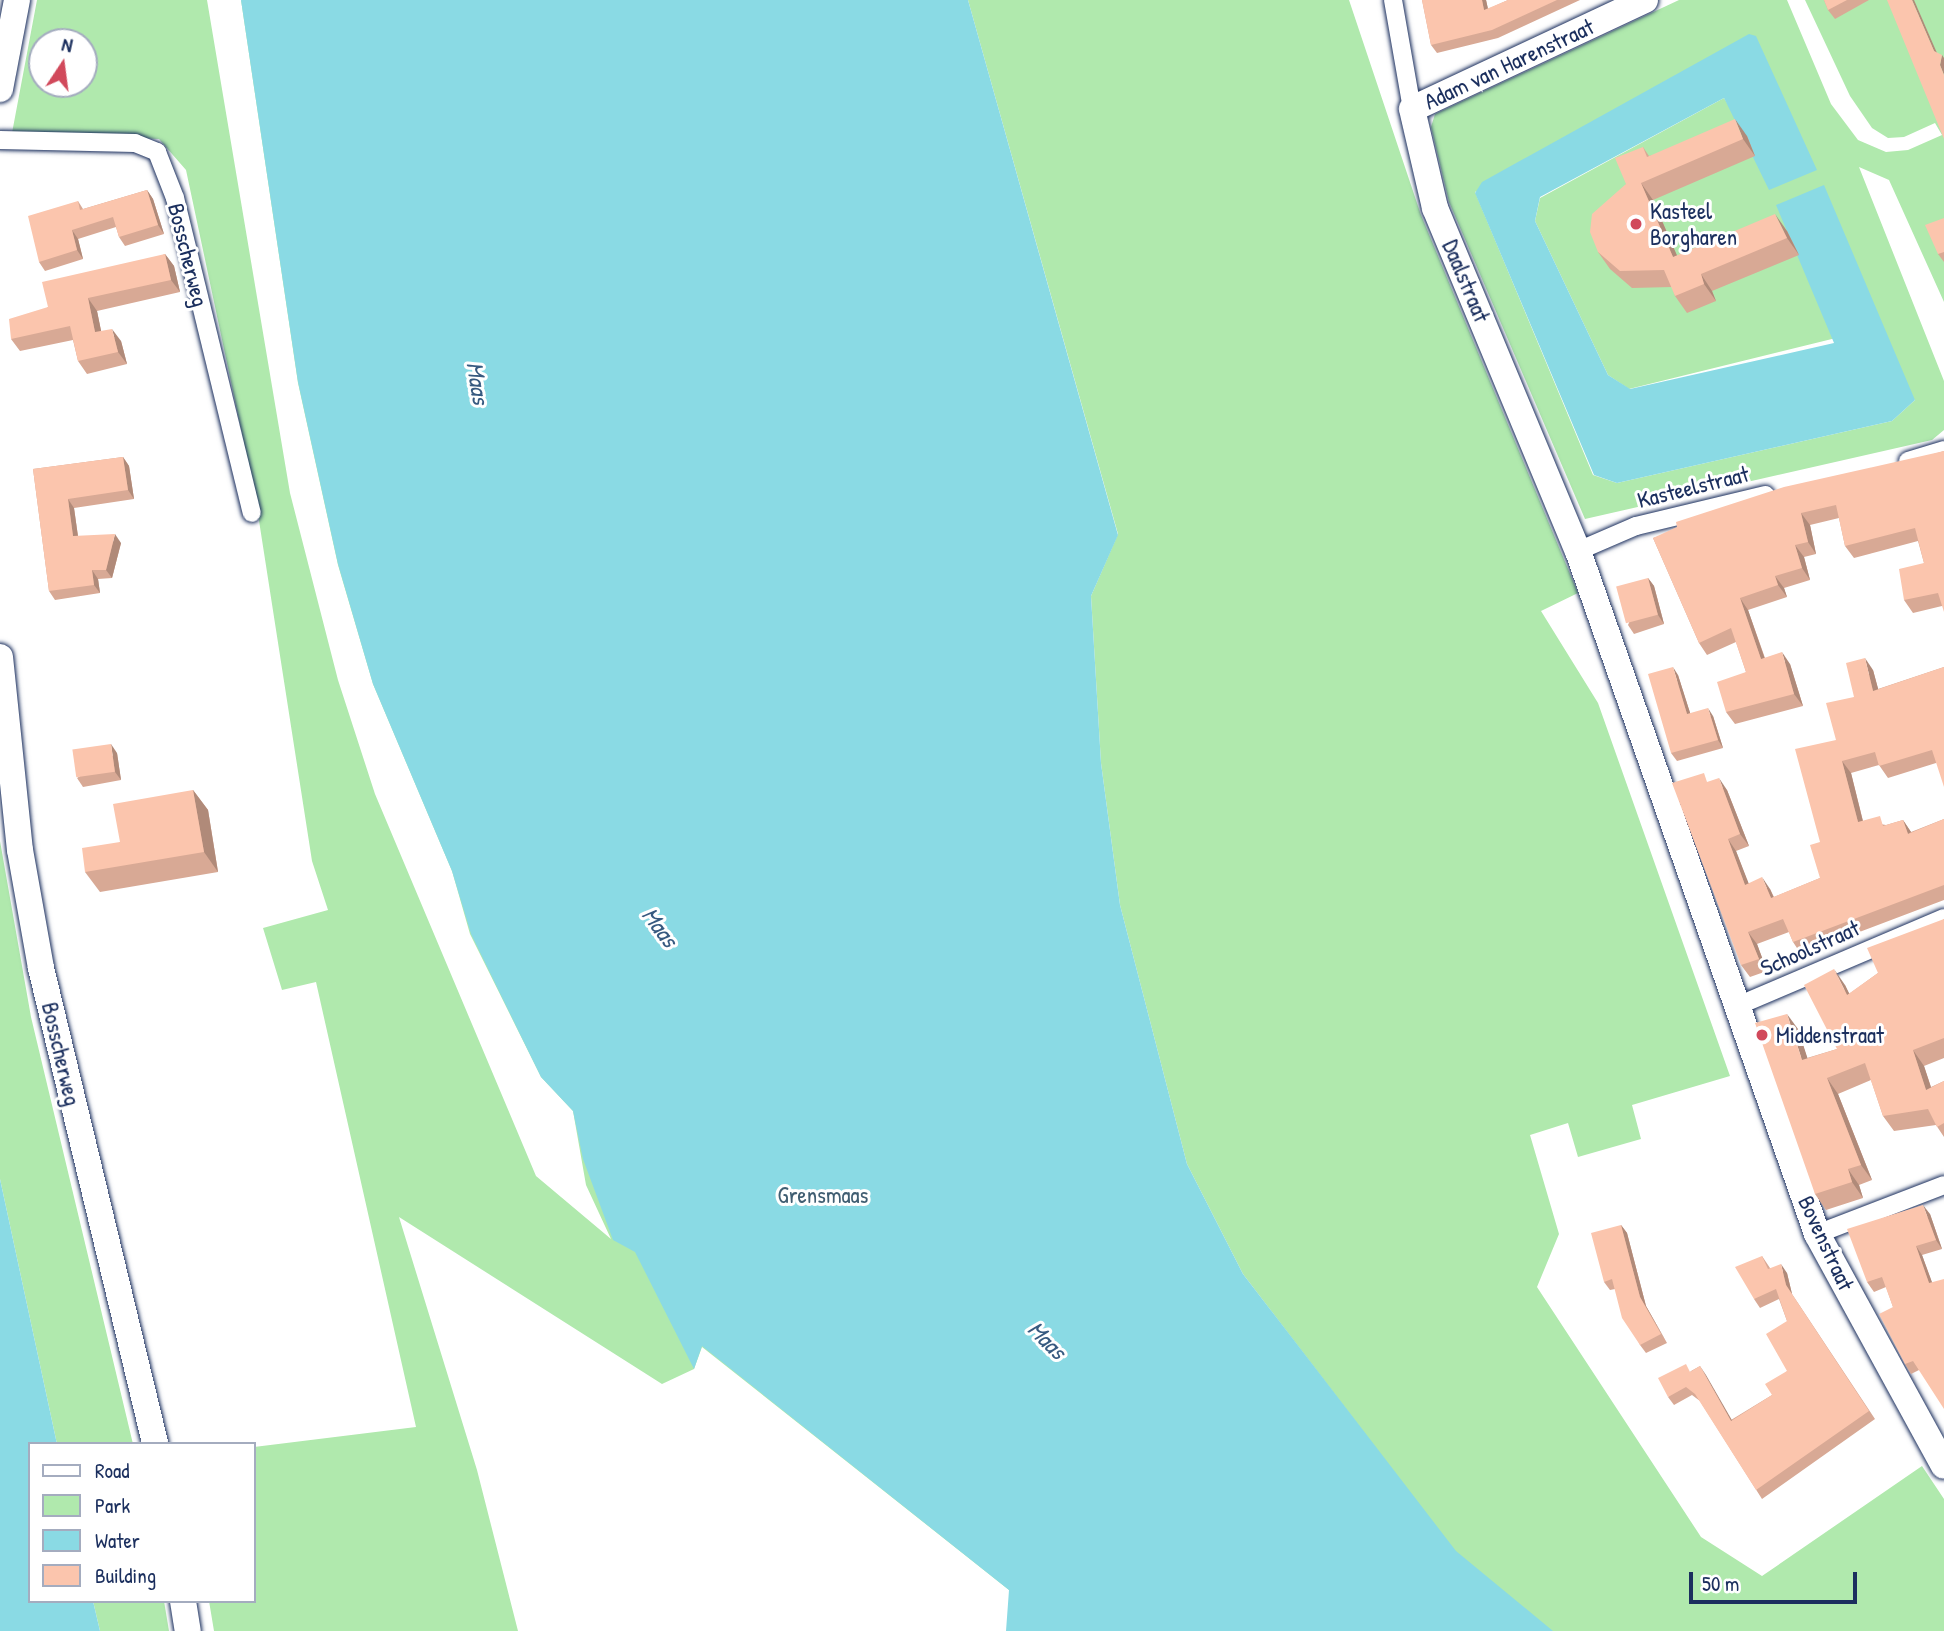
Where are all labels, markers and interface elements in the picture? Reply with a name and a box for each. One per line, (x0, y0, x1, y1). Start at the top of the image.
street label: Adam van Harenstraat (1420, 13, 1598, 115)
north arrow (28, 28, 98, 98)
text: N (59, 31, 75, 58)
place label: Kasteel Borgharen (1650, 197, 1737, 251)
street label: Bosscherweg (162, 201, 214, 309)
marker: Kasteel Borgharen (1628, 216, 1644, 232)
street label: Daalstraat (1436, 236, 1496, 326)
water label: Maas (460, 360, 496, 406)
street label: Kasteelstraat (1634, 460, 1752, 514)
water label: Maas (636, 901, 684, 953)
street label: Schoolstraat (1756, 914, 1864, 982)
street label: Bosscherweg (36, 1000, 86, 1108)
place label: Middenstraat (1776, 1021, 1884, 1049)
marker: Middenstraat (1754, 1027, 1770, 1043)
park label: Grensmaas (778, 1181, 868, 1209)
street label: Bovenstraat (1792, 1191, 1860, 1295)
water label: Maas (1022, 1315, 1072, 1365)
legend (28, 1442, 256, 1603)
text: Road (95, 1456, 129, 1485)
text: Park (95, 1491, 130, 1520)
text: Water (95, 1526, 140, 1555)
scale bar (1692, 1558, 1860, 1602)
text: Building (95, 1561, 156, 1590)
text: 50 m (1702, 1569, 1739, 1598)

